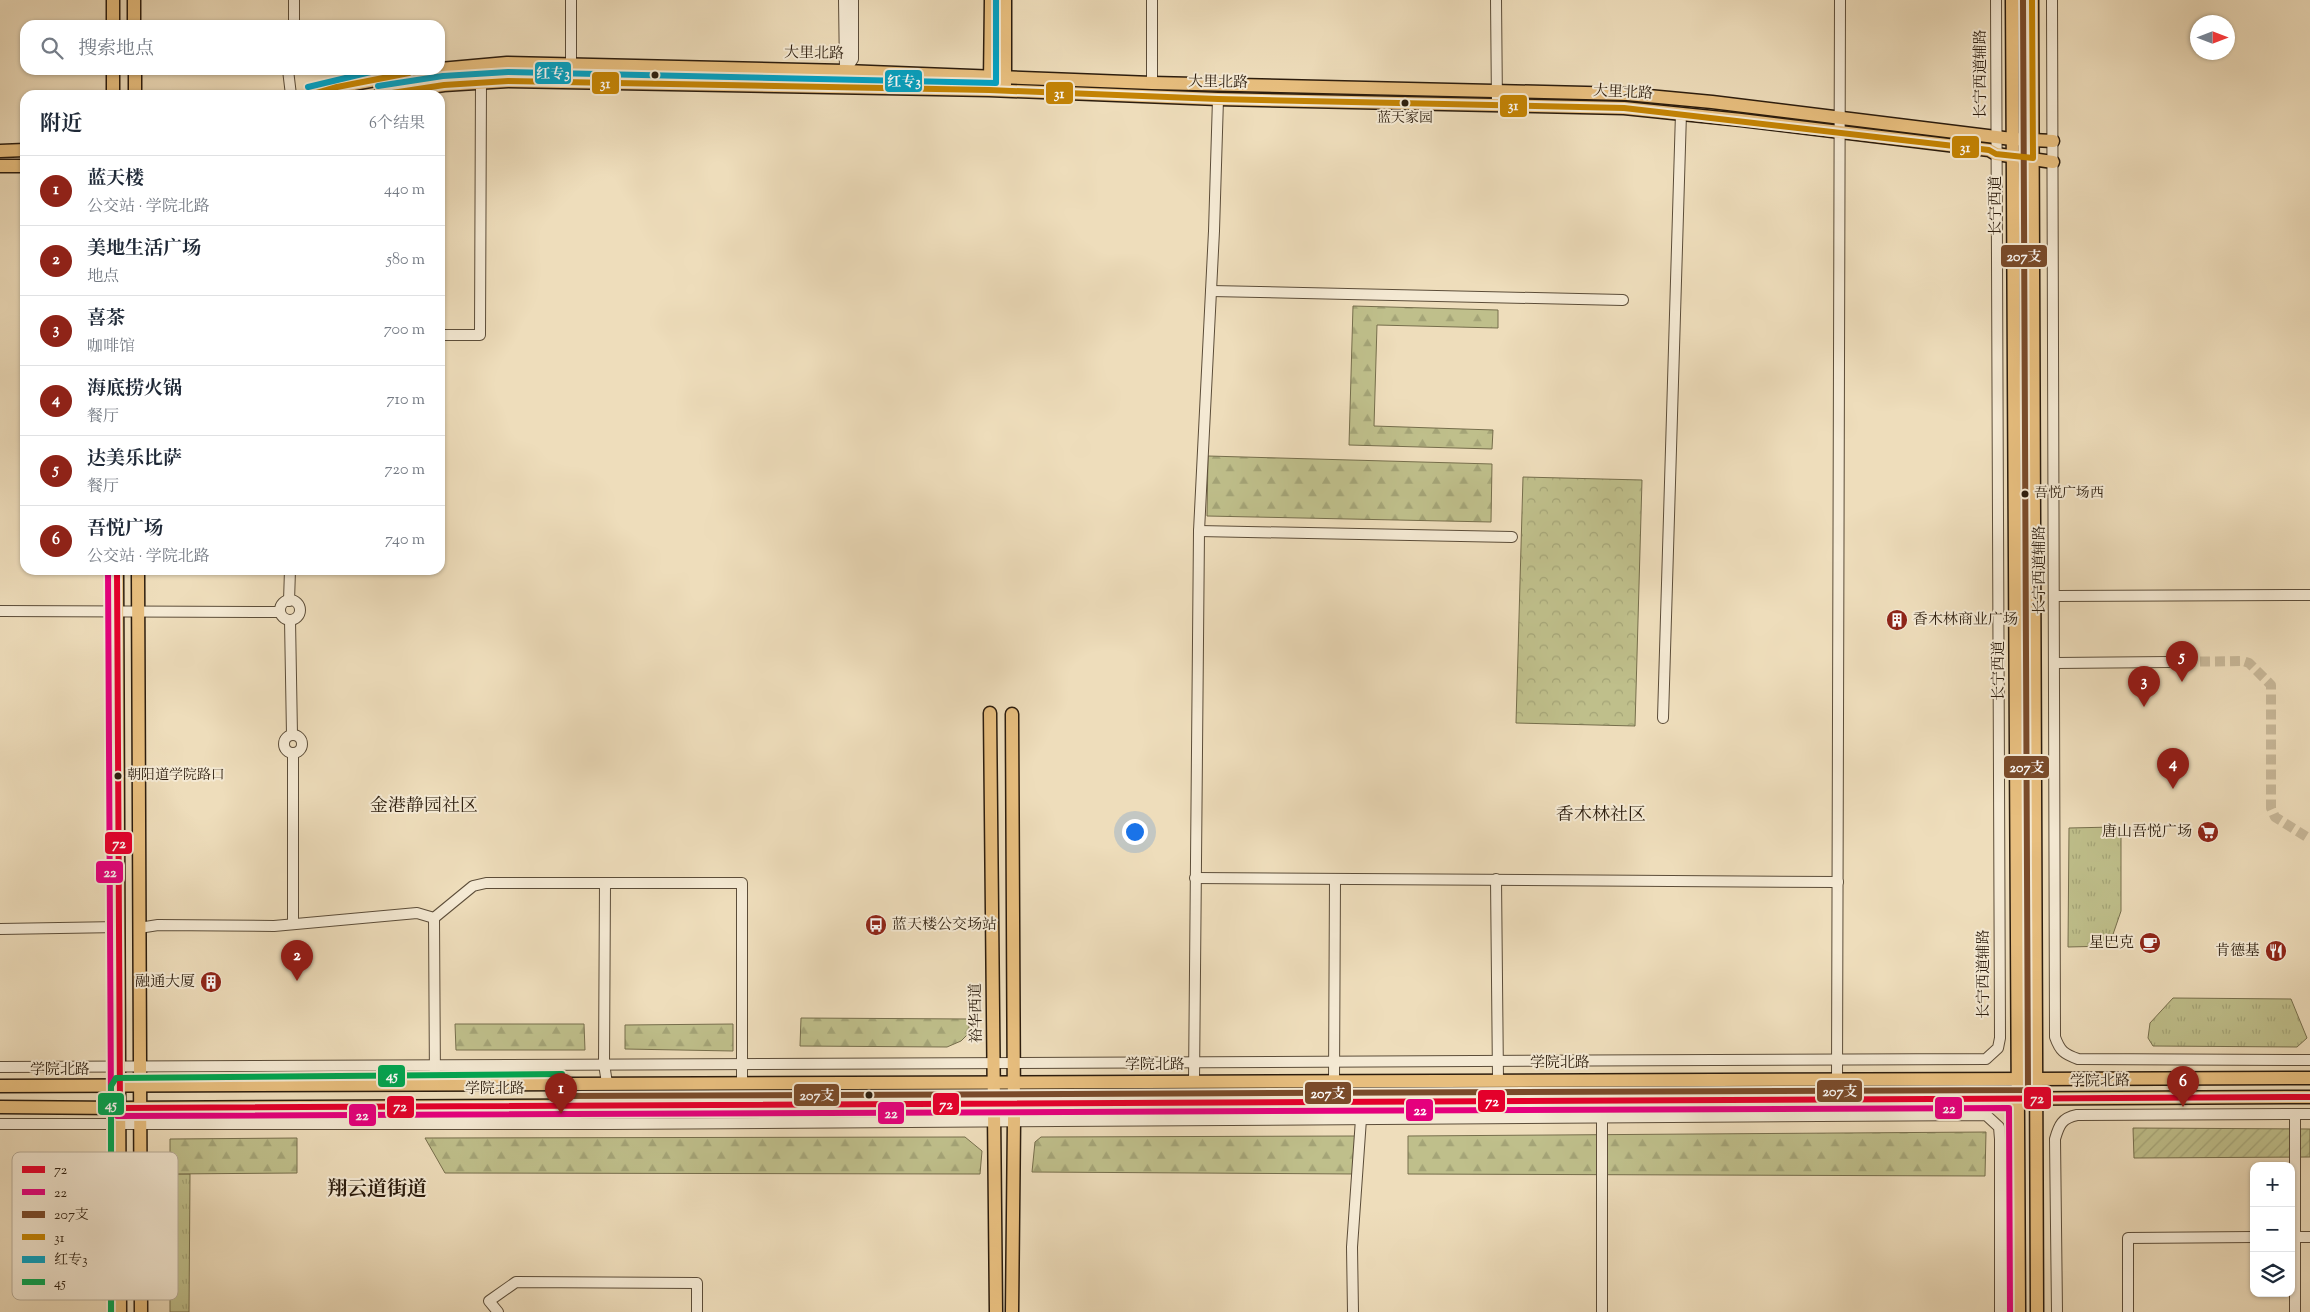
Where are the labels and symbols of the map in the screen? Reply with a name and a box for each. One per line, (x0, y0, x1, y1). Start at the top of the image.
north arrow (2190, 15, 2235, 60)
street label: 长宁西道辅路 (1971, 29, 1992, 119)
street label: 大里北路 (784, 43, 844, 65)
line badge: 红专3 (534, 61, 572, 85)
text: 红专3 (536, 65, 570, 85)
line badge: 红专3 (884, 69, 923, 93)
unlabelled marker (650, 70, 660, 80)
line badge: 31 (591, 71, 620, 95)
street label: 大里北路 (1188, 72, 1248, 94)
text: 红专3 (887, 73, 921, 93)
text: 31 (600, 75, 610, 95)
line badge: 31 (1045, 81, 1074, 105)
street label: 大里北路 (1592, 81, 1654, 105)
text: 31 (1054, 85, 1064, 105)
line badge: 31 (1499, 94, 1528, 118)
text: 31 (1508, 97, 1518, 117)
marker: 蓝天家园 (1400, 98, 1410, 108)
place label: 蓝天家园 (1377, 109, 1433, 129)
line badge: 31 (1951, 135, 1980, 159)
text: 31 (1960, 139, 1970, 159)
street label: 长宁西道 (1986, 176, 2007, 236)
line badge: 207支 (2000, 244, 2048, 268)
text: 207支 (2007, 248, 2041, 268)
place label: 吾悦广场西 (2034, 484, 2104, 504)
marker: 吾悦广场西 (2020, 489, 2030, 499)
street label: 长宁西道辅路 (2030, 525, 2051, 615)
building icon: 香木林商业广场 (1885, 608, 1909, 632)
place label: 香木林商业广场 (1913, 610, 2018, 631)
street label: 长宁西道 (1989, 641, 2010, 701)
pin: 5 (2166, 641, 2198, 682)
pin: 3 (2128, 666, 2160, 707)
pin: 4 (2157, 748, 2189, 789)
line badge: 207支 (2003, 755, 2050, 779)
text: 207支 (2010, 759, 2044, 779)
place label: 朝阳道学院路口 (127, 766, 225, 786)
marker: 朝阳道学院路口 (113, 771, 123, 781)
district label: 金港静园社区 (370, 794, 478, 820)
district label: 香木林社区 (1556, 803, 1646, 829)
your location (1122, 819, 1148, 845)
supermarket icon: 唐山吾悦广场 (2196, 820, 2220, 844)
place label: 唐山吾悦广场 (2102, 822, 2192, 843)
line badge: 72 (104, 831, 133, 855)
text: 72 (112, 835, 126, 855)
line badge: 22 (95, 860, 124, 884)
text: 22 (103, 864, 117, 884)
bus stop icon: 蓝天楼公交场站 (864, 913, 888, 937)
place label: 蓝天楼公交场站 (892, 915, 997, 936)
street label: 长宁西道辅路 (1974, 929, 1995, 1019)
cafe icon: 星巴克 (2138, 931, 2162, 955)
place label: 星巴克 (2089, 933, 2134, 954)
restaurant icon: 肯德基 (2264, 939, 2288, 963)
pin: 2 (281, 940, 313, 981)
place label: 肯德基 (2215, 941, 2260, 962)
building icon: 融通大厦 (199, 970, 223, 994)
place label: 融通大厦 (135, 972, 195, 993)
street label: 裕华西道 (966, 983, 988, 1043)
street label: 学院北路 (1530, 1053, 1590, 1074)
street label: 学院北路 (1125, 1055, 1185, 1076)
street label: 学院北路 (30, 1060, 90, 1081)
line badge: 45 (377, 1064, 406, 1088)
pin: 6 (2167, 1066, 2199, 1107)
text: 45 (385, 1067, 398, 1087)
street label: 学院北路 (2070, 1071, 2130, 1093)
pin: 1 (545, 1073, 577, 1114)
street label: 学院北路 (465, 1079, 525, 1100)
line badge: 207支 (1816, 1079, 1863, 1103)
line badge: 207支 (1304, 1081, 1352, 1105)
line badge: 207支 (793, 1083, 840, 1107)
text: 207支 (1823, 1083, 1857, 1103)
text: 207支 (1311, 1085, 1345, 1105)
line badge: 72 (2023, 1086, 2052, 1110)
text: 207支 (800, 1087, 834, 1107)
line badge: 72 (1477, 1089, 1506, 1113)
unlabelled marker (864, 1090, 874, 1100)
text: 72 (2030, 1090, 2044, 1110)
line badge: 45 (97, 1092, 125, 1116)
line badge: 72 (932, 1092, 960, 1116)
text: 72 (1485, 1093, 1499, 1113)
line badge: 72 (386, 1095, 415, 1119)
text: 45 (104, 1096, 117, 1116)
text: 72 (939, 1096, 953, 1116)
line badge: 22 (1934, 1096, 1963, 1120)
text: 72 (393, 1098, 407, 1118)
line badge: 22 (1405, 1098, 1434, 1122)
text: 22 (1942, 1100, 1956, 1120)
line badge: 22 (877, 1101, 905, 1125)
text: 22 (1413, 1102, 1427, 1122)
line badge: 22 (348, 1103, 377, 1127)
text: 22 (884, 1105, 898, 1125)
text: 22 (355, 1107, 369, 1127)
legend (12, 1152, 178, 1300)
text: 72 (54, 1161, 68, 1181)
district label: 翔云道街道 (327, 1176, 427, 1205)
text: 22 (54, 1184, 68, 1204)
text: 207支 (54, 1206, 89, 1226)
text: 31 (54, 1229, 65, 1249)
text: 红专3 (54, 1251, 88, 1271)
text: 45 (54, 1274, 66, 1294)

